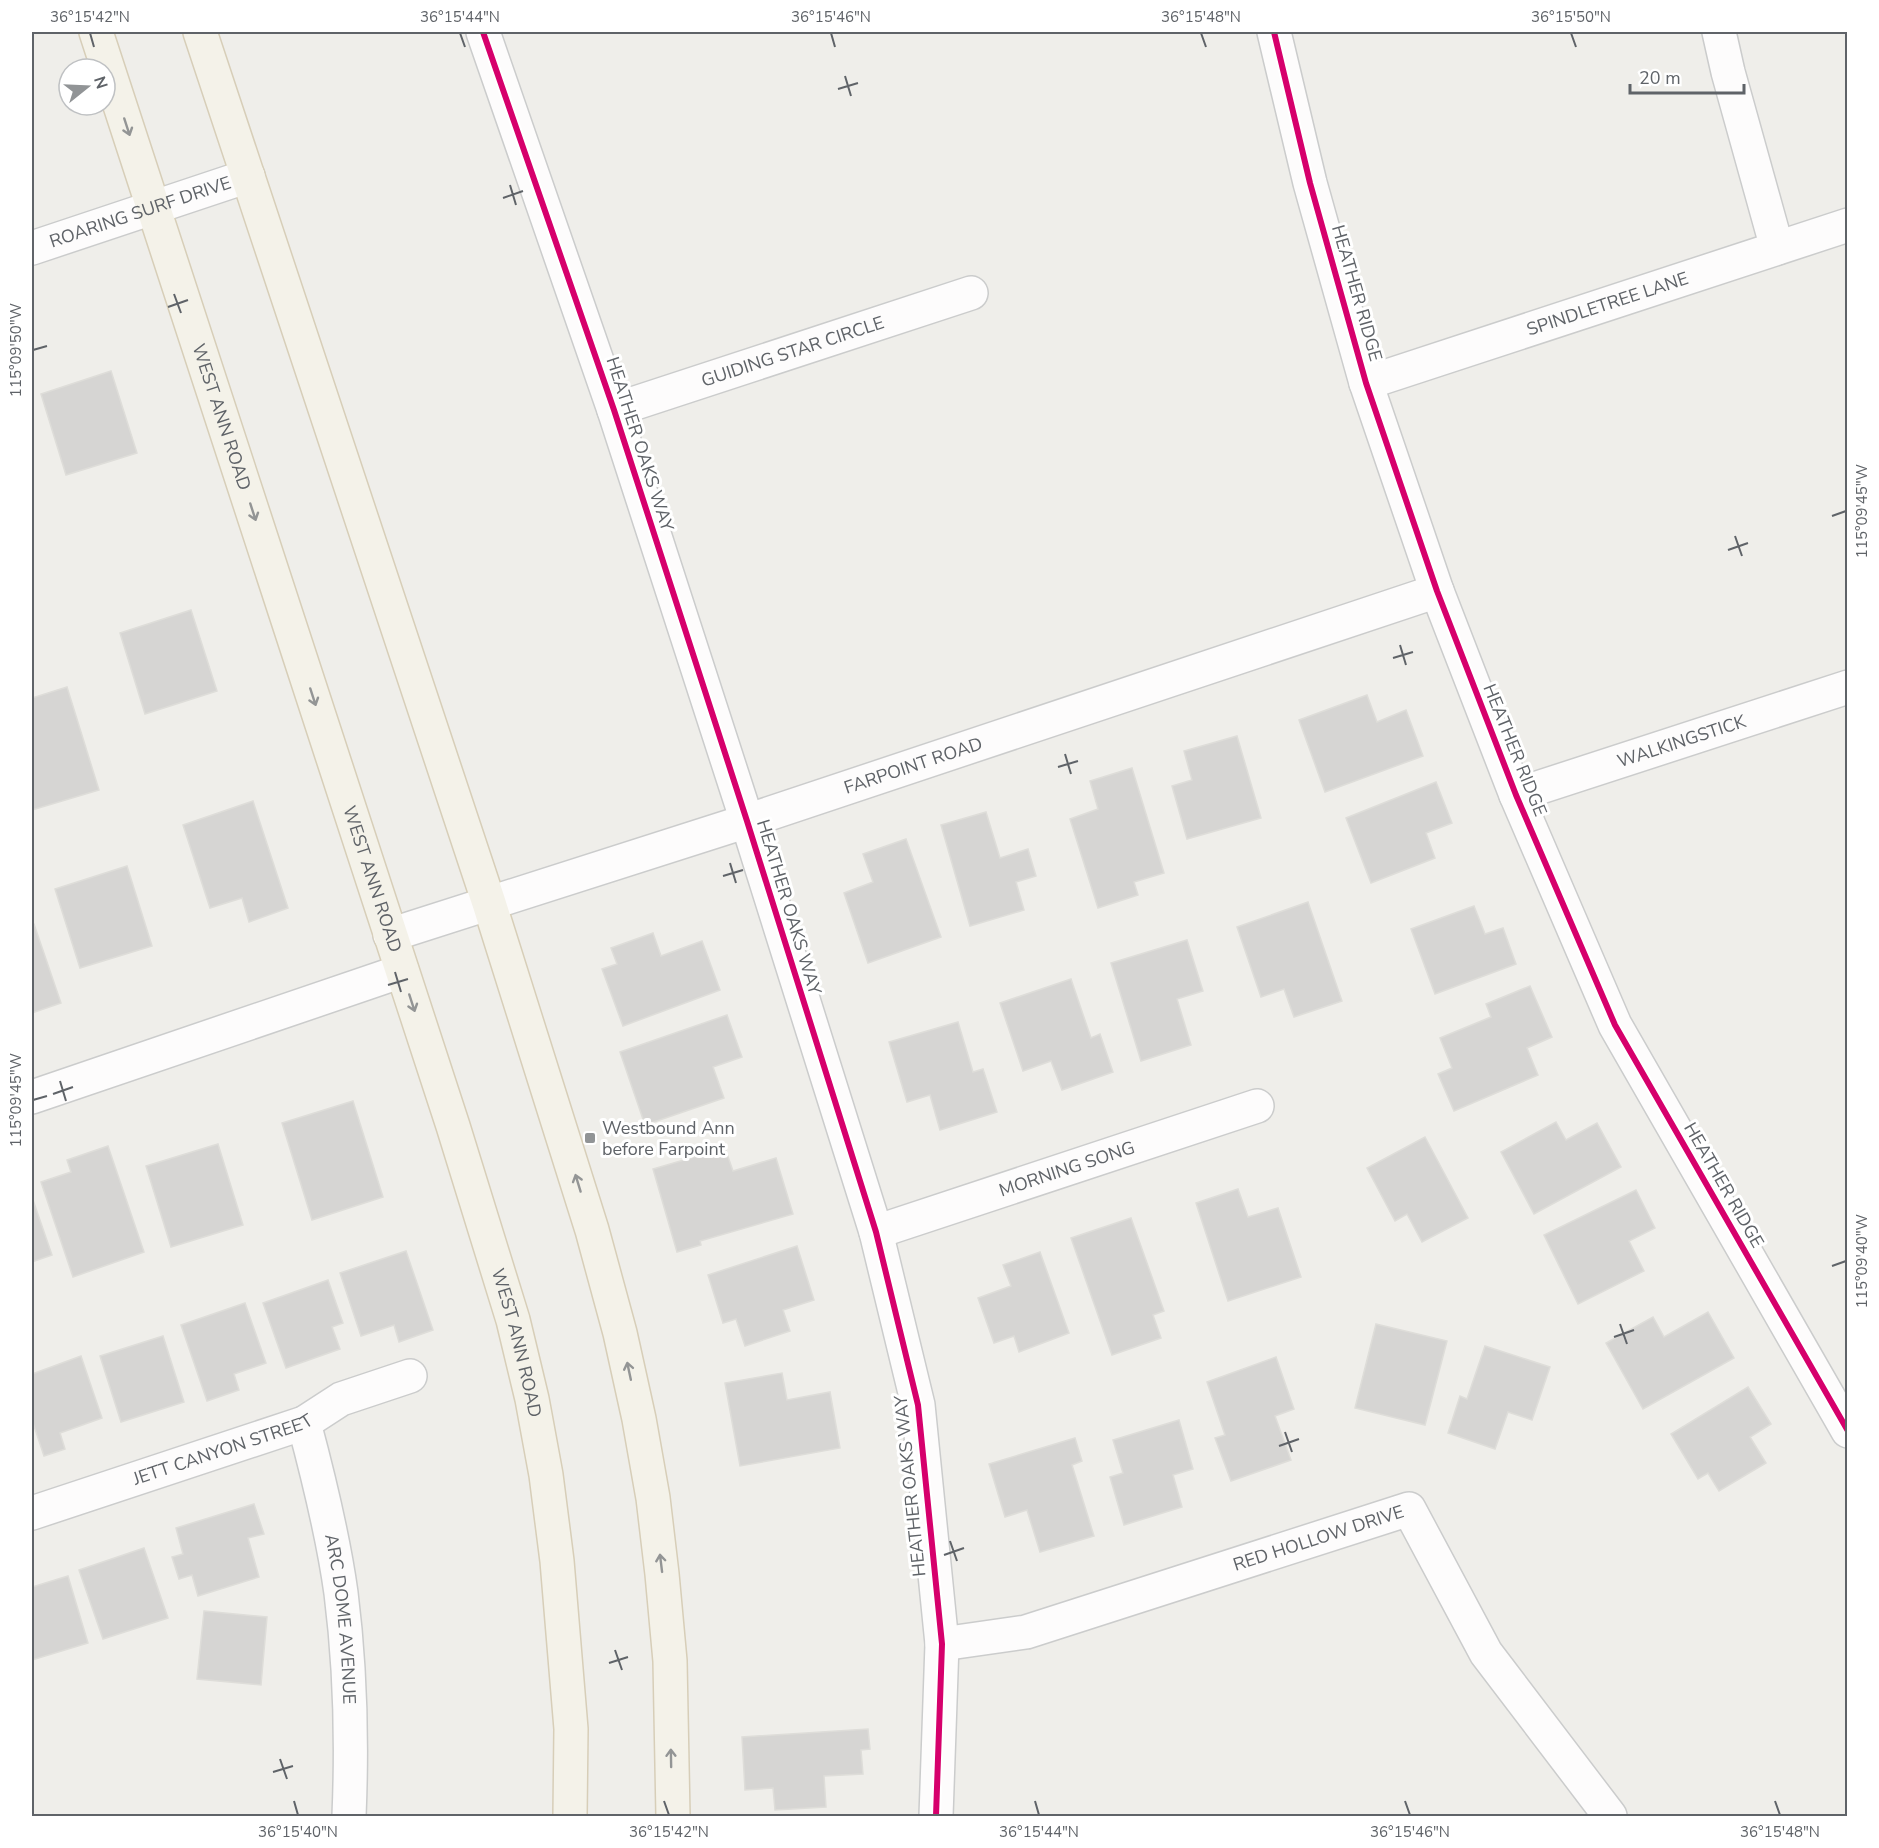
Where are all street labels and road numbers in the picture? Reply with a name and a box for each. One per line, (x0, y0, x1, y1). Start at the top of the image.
street label: ROARING SURF DRIVE (46, 171, 234, 253)
street label: HEATHER RIDGE (1326, 222, 1388, 364)
street label: SPINDLETREE LANE (1523, 266, 1691, 342)
street label: GUIDING STAR CIRCLE (698, 310, 887, 393)
street label: WEST ANN ROAD (187, 341, 257, 493)
street label: HEATHER OAKS WAY (600, 354, 680, 535)
street label: HEATHER RIDGE (1477, 680, 1553, 820)
street label: WALKINGSTICK (1614, 709, 1749, 773)
street label: FARPOINT ROAD (841, 731, 986, 800)
street label: WEST ANN ROAD (337, 803, 408, 955)
street label: HEATHER OAKS WAY (751, 816, 827, 998)
street label: HEATHER RIDGE (1678, 1118, 1770, 1252)
street label: MORNING SONG (996, 1135, 1138, 1203)
street label: WEST ANN ROAD (486, 1266, 547, 1419)
street label: HEATHER OAKS WAY (889, 1394, 931, 1578)
street label: JETT CANYON STREET (129, 1408, 318, 1491)
street label: RED HOLLOW DRIVE (1230, 1499, 1407, 1577)
street label: ARC DOME AVENUE (319, 1532, 361, 1705)

